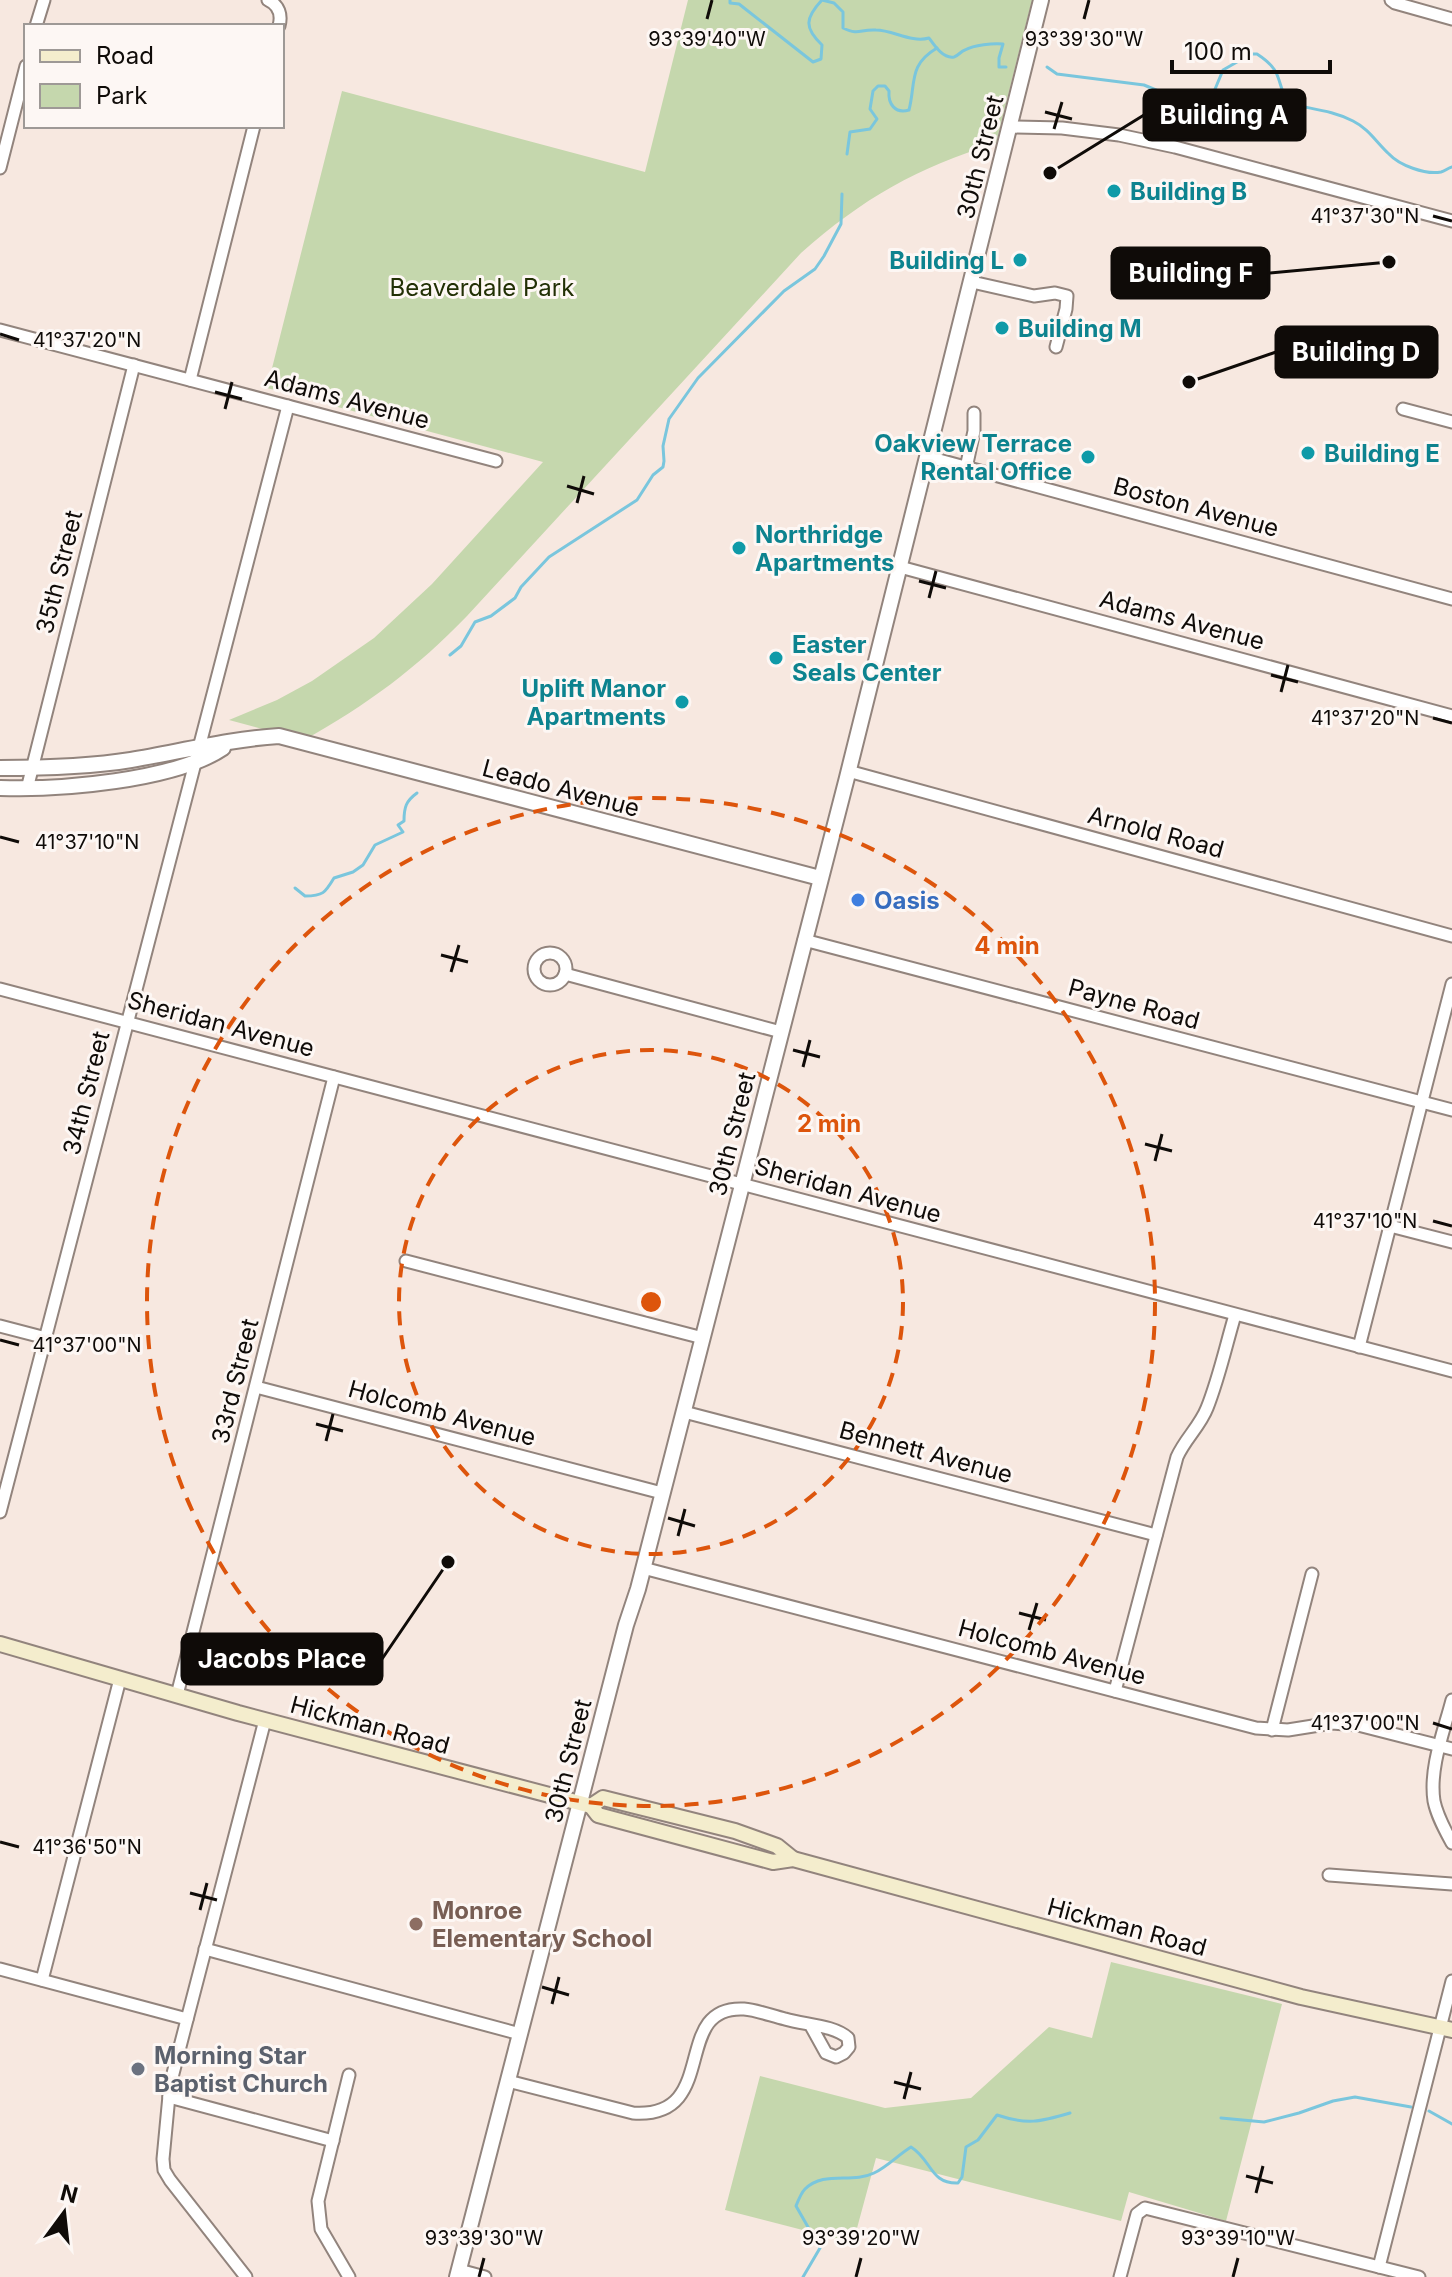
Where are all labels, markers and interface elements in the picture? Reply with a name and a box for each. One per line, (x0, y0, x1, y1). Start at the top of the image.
legend (24, 24, 284, 128)
scale bar (1172, 24, 1330, 74)
text: 93°39'40"W (648, 27, 766, 51)
text: 93°39'30"W (1025, 27, 1143, 51)
text: 100 m (1184, 37, 1252, 66)
text: Road (96, 41, 154, 70)
text: Park (96, 81, 147, 110)
callout: Building A (1144, 90, 1305, 140)
street label: 30th Street (951, 92, 1009, 222)
text: Building A (1159, 99, 1289, 130)
place label: Building B (1130, 177, 1247, 206)
marker: Building B (1105, 182, 1123, 200)
text: 41°37'30"N (1311, 204, 1419, 228)
place label: Building L (889, 246, 1004, 275)
callout: Building F (1112, 248, 1269, 298)
marker: Building L (1011, 251, 1029, 269)
text: Building F (1129, 257, 1253, 288)
park label: Beaverdale Park (390, 273, 574, 302)
place label: Building M (1018, 314, 1142, 343)
marker: Building M (993, 319, 1011, 337)
callout: Building D (1276, 327, 1437, 377)
text: 41°37'20"N (33, 328, 141, 352)
text: Building D (1292, 336, 1420, 367)
street label: Adams Avenue (261, 363, 433, 435)
place label: Oakview Terrace Rental Office (874, 429, 1072, 486)
place label: Building E (1324, 439, 1440, 468)
marker: Building E (1299, 444, 1317, 462)
marker: Oakview Terrace Rental Office (1079, 448, 1097, 466)
street label: Boston Avenue (1110, 471, 1282, 543)
street label: 35th Street (30, 507, 88, 637)
place label: Northridge Apartments (755, 520, 894, 577)
marker: Northridge Apartments (730, 539, 748, 557)
street label: Adams Avenue (1096, 584, 1268, 656)
place label: Easter Seals Center (792, 630, 942, 687)
marker: Easter Seals Center (767, 649, 785, 667)
place label: Uplift Manor Apartments (521, 674, 666, 731)
marker: Uplift Manor Apartments (673, 693, 691, 711)
text: 41°37'20"N (1311, 706, 1419, 730)
street label: Leado Avenue (479, 753, 643, 823)
street label: Arnold Road (1085, 800, 1227, 864)
text: 41°37'10"N (35, 830, 139, 854)
place label: Oasis (874, 886, 940, 915)
marker: Oasis (849, 891, 867, 909)
text: 4 min (974, 931, 1040, 960)
street label: Payne Road (1065, 973, 1203, 1035)
street label: Sheridan Avenue (124, 985, 318, 1063)
street label: 34th Street (57, 1028, 115, 1158)
street label: 30th Street (703, 1069, 761, 1199)
text: 2 min (797, 1109, 861, 1138)
street label: Sheridan Avenue (751, 1151, 945, 1229)
text: 41°37'10"N (1313, 1209, 1417, 1233)
centre of rings (637, 1288, 665, 1316)
street label: 33rd Street (206, 1316, 265, 1446)
text: 41°37'00"N (32, 1333, 142, 1357)
street label: Holcomb Avenue (345, 1374, 539, 1452)
street label: Bennett Avenue (836, 1415, 1016, 1489)
street label: Holcomb Avenue (955, 1613, 1149, 1691)
callout: Jacobs Place (182, 1634, 382, 1684)
text: Jacobs Place (198, 1643, 366, 1674)
street label: Hickman Road (287, 1690, 453, 1760)
street label: 30th Street (539, 1696, 597, 1826)
text: 41°37'00"N (1310, 1711, 1420, 1735)
text: 41°36'50"N (32, 1835, 142, 1859)
street label: Hickman Road (1044, 1892, 1210, 1962)
place label: Monroe Elementary School (432, 1896, 652, 1953)
marker: Monroe Elementary School (407, 1915, 425, 1933)
place label: Morning Star Baptist Church (154, 2041, 328, 2098)
marker: Morning Star Baptist Church (129, 2060, 147, 2078)
north arrow (24, 2173, 104, 2253)
text: N (58, 2179, 81, 2208)
text: 93°39'30"W (425, 2226, 543, 2250)
text: 93°39'20"W (802, 2226, 920, 2250)
text: 93°39'10"W (1181, 2226, 1295, 2250)

